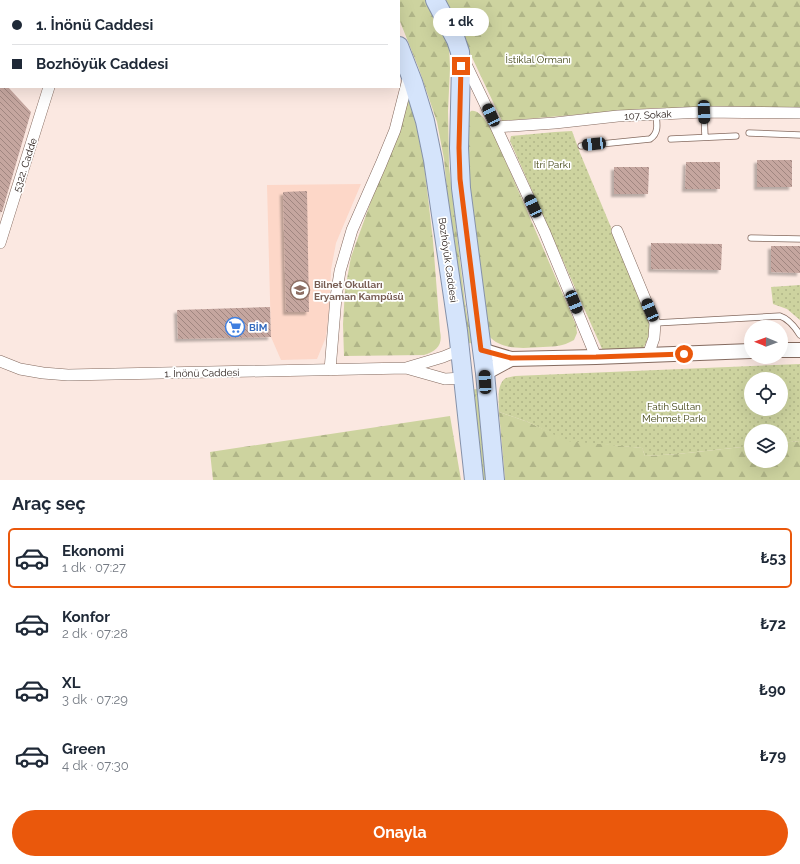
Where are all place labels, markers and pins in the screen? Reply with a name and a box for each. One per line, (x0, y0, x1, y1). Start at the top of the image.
school or university icon: Bilnet Okulları Eryaman Kampüsü (289, 279, 311, 301)
place label: Bilnet Okulları Eryaman Kampüsü (314, 279, 404, 302)
supermarket icon: BİM (224, 316, 246, 338)
place label: BİM (249, 322, 267, 333)

